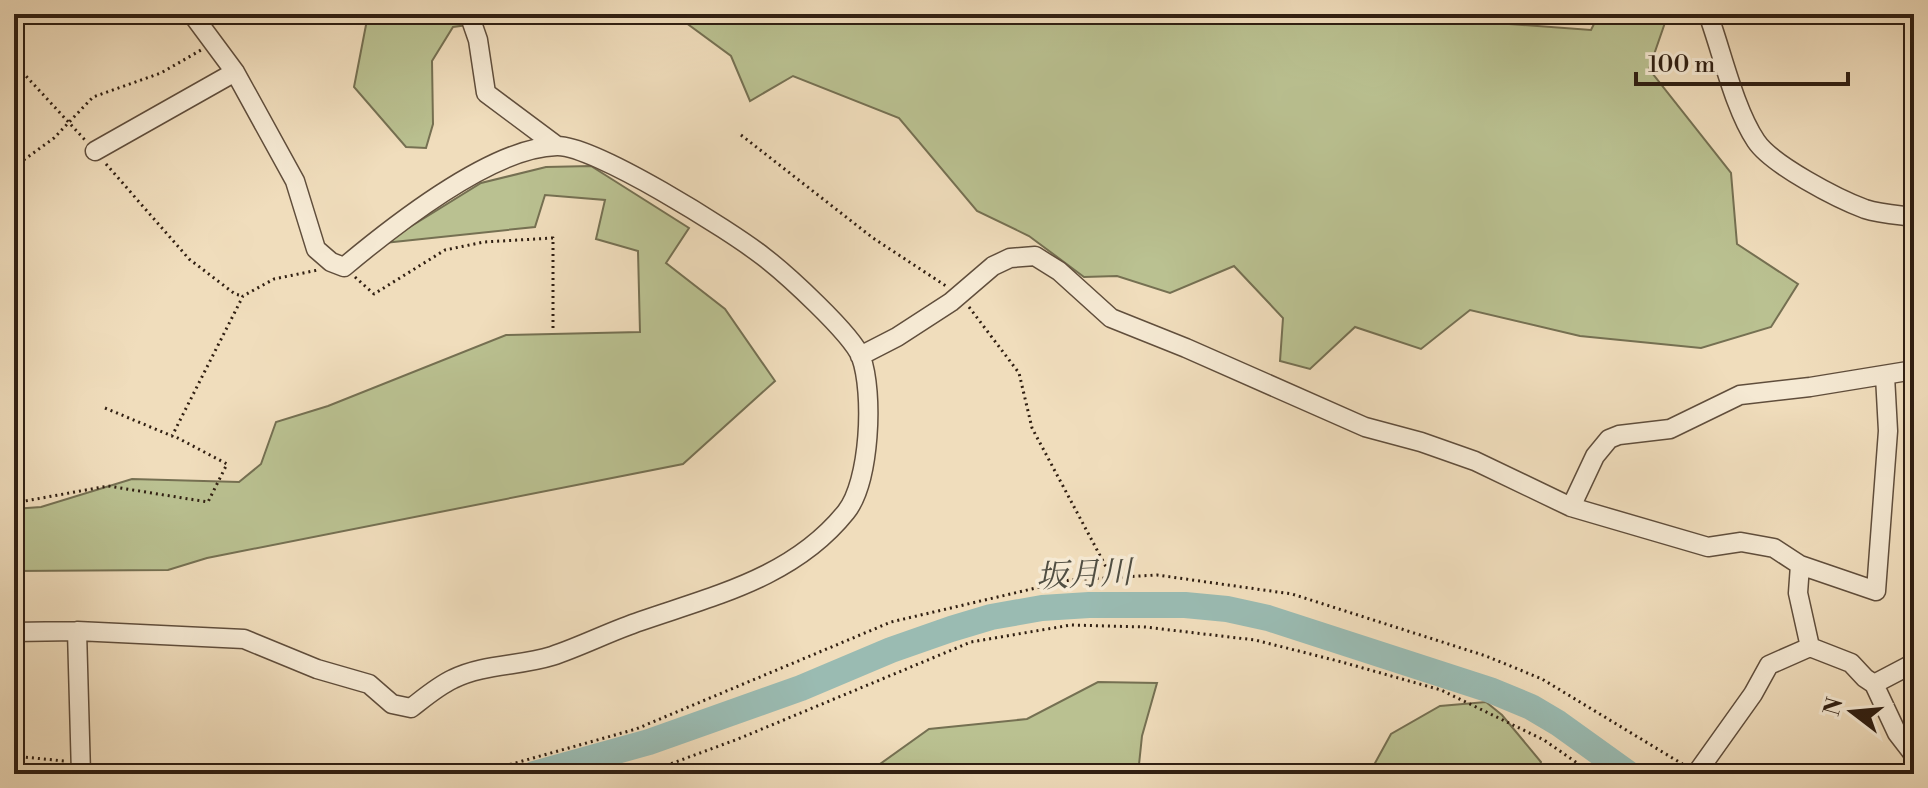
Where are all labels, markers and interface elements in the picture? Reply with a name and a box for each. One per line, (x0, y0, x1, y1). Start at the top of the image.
scale bar (1636, 36, 1848, 86)
text: 100 m (1648, 50, 1715, 80)
water label: 坂月川 (1035, 552, 1136, 597)
north arrow (1812, 672, 1892, 752)
text: N (1819, 694, 1850, 719)

